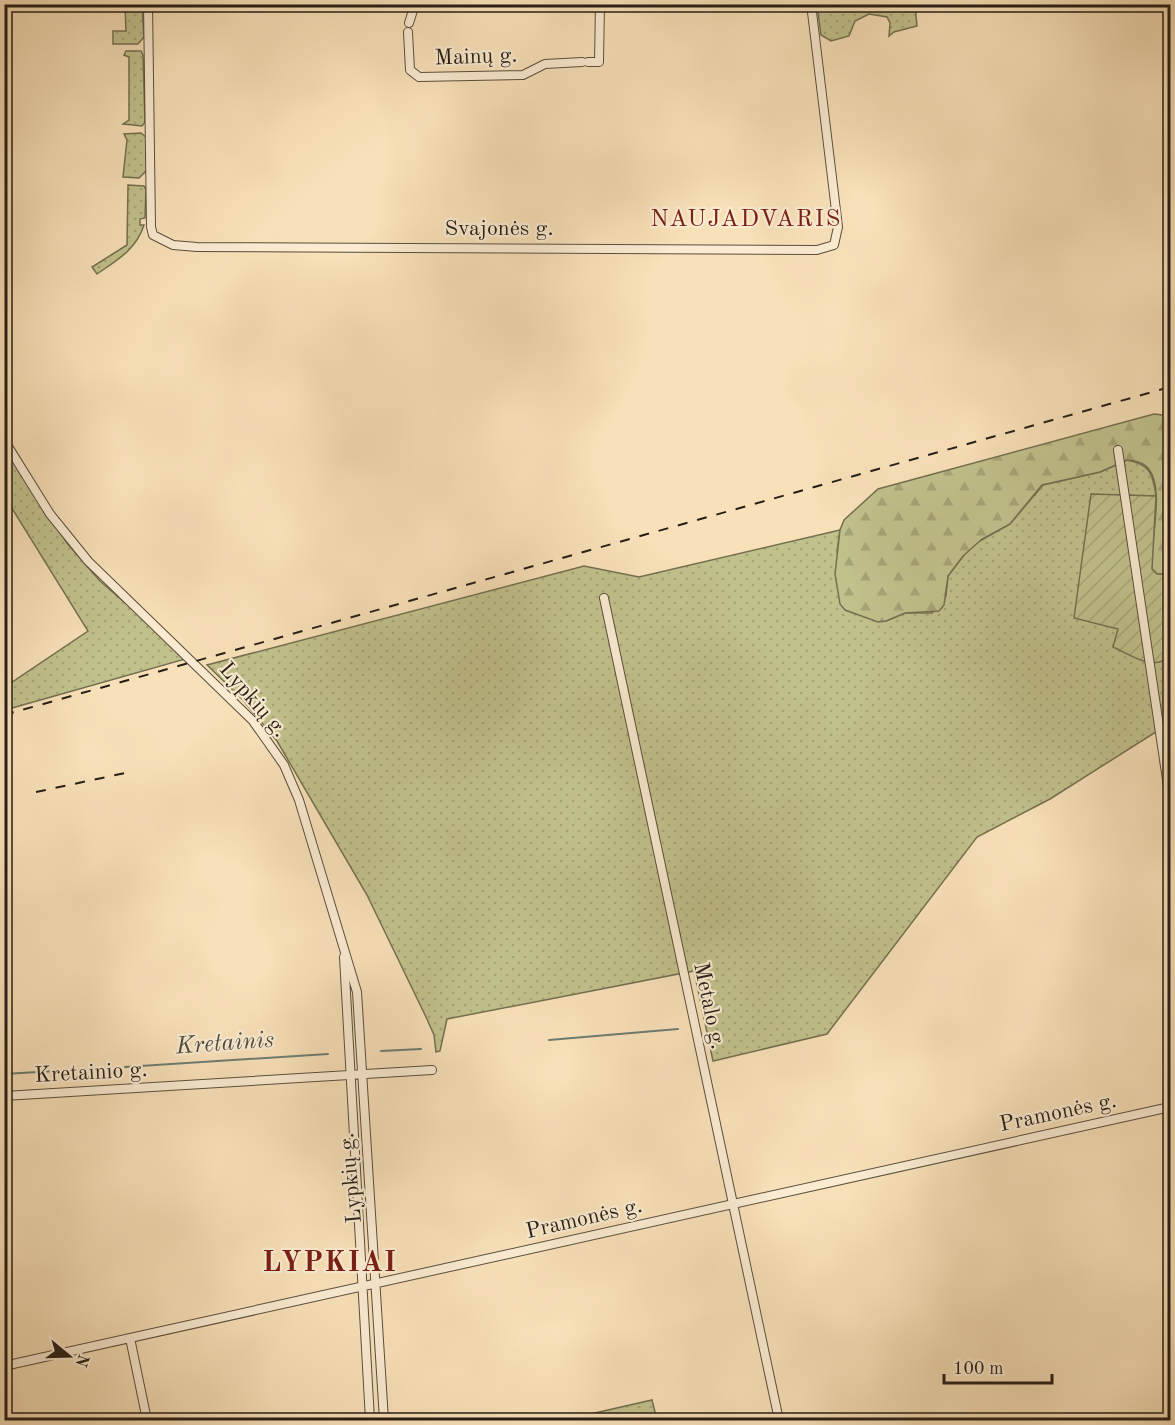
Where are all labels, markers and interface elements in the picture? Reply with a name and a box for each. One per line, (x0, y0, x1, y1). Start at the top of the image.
street label: Mainų g. (434, 45, 518, 69)
district label: NAUJADVARIS (650, 208, 842, 232)
street label: Svajonės g. (444, 218, 554, 240)
street label: Lypkių g. (215, 658, 291, 742)
street label: Metalo g. (689, 961, 729, 1051)
water label: Kretainis (174, 1029, 275, 1059)
street label: Kretainio g. (34, 1059, 148, 1087)
street label: Pramonės g. (998, 1090, 1118, 1136)
street label: Lypkių g. (336, 1132, 366, 1224)
street label: Pramonės g. (524, 1195, 644, 1243)
district label: LYPKIAI (262, 1250, 398, 1278)
north arrow (39, 1326, 99, 1386)
scale bar (944, 1347, 1052, 1385)
text: N (71, 1352, 91, 1369)
text: 100 m (953, 1360, 1004, 1378)

